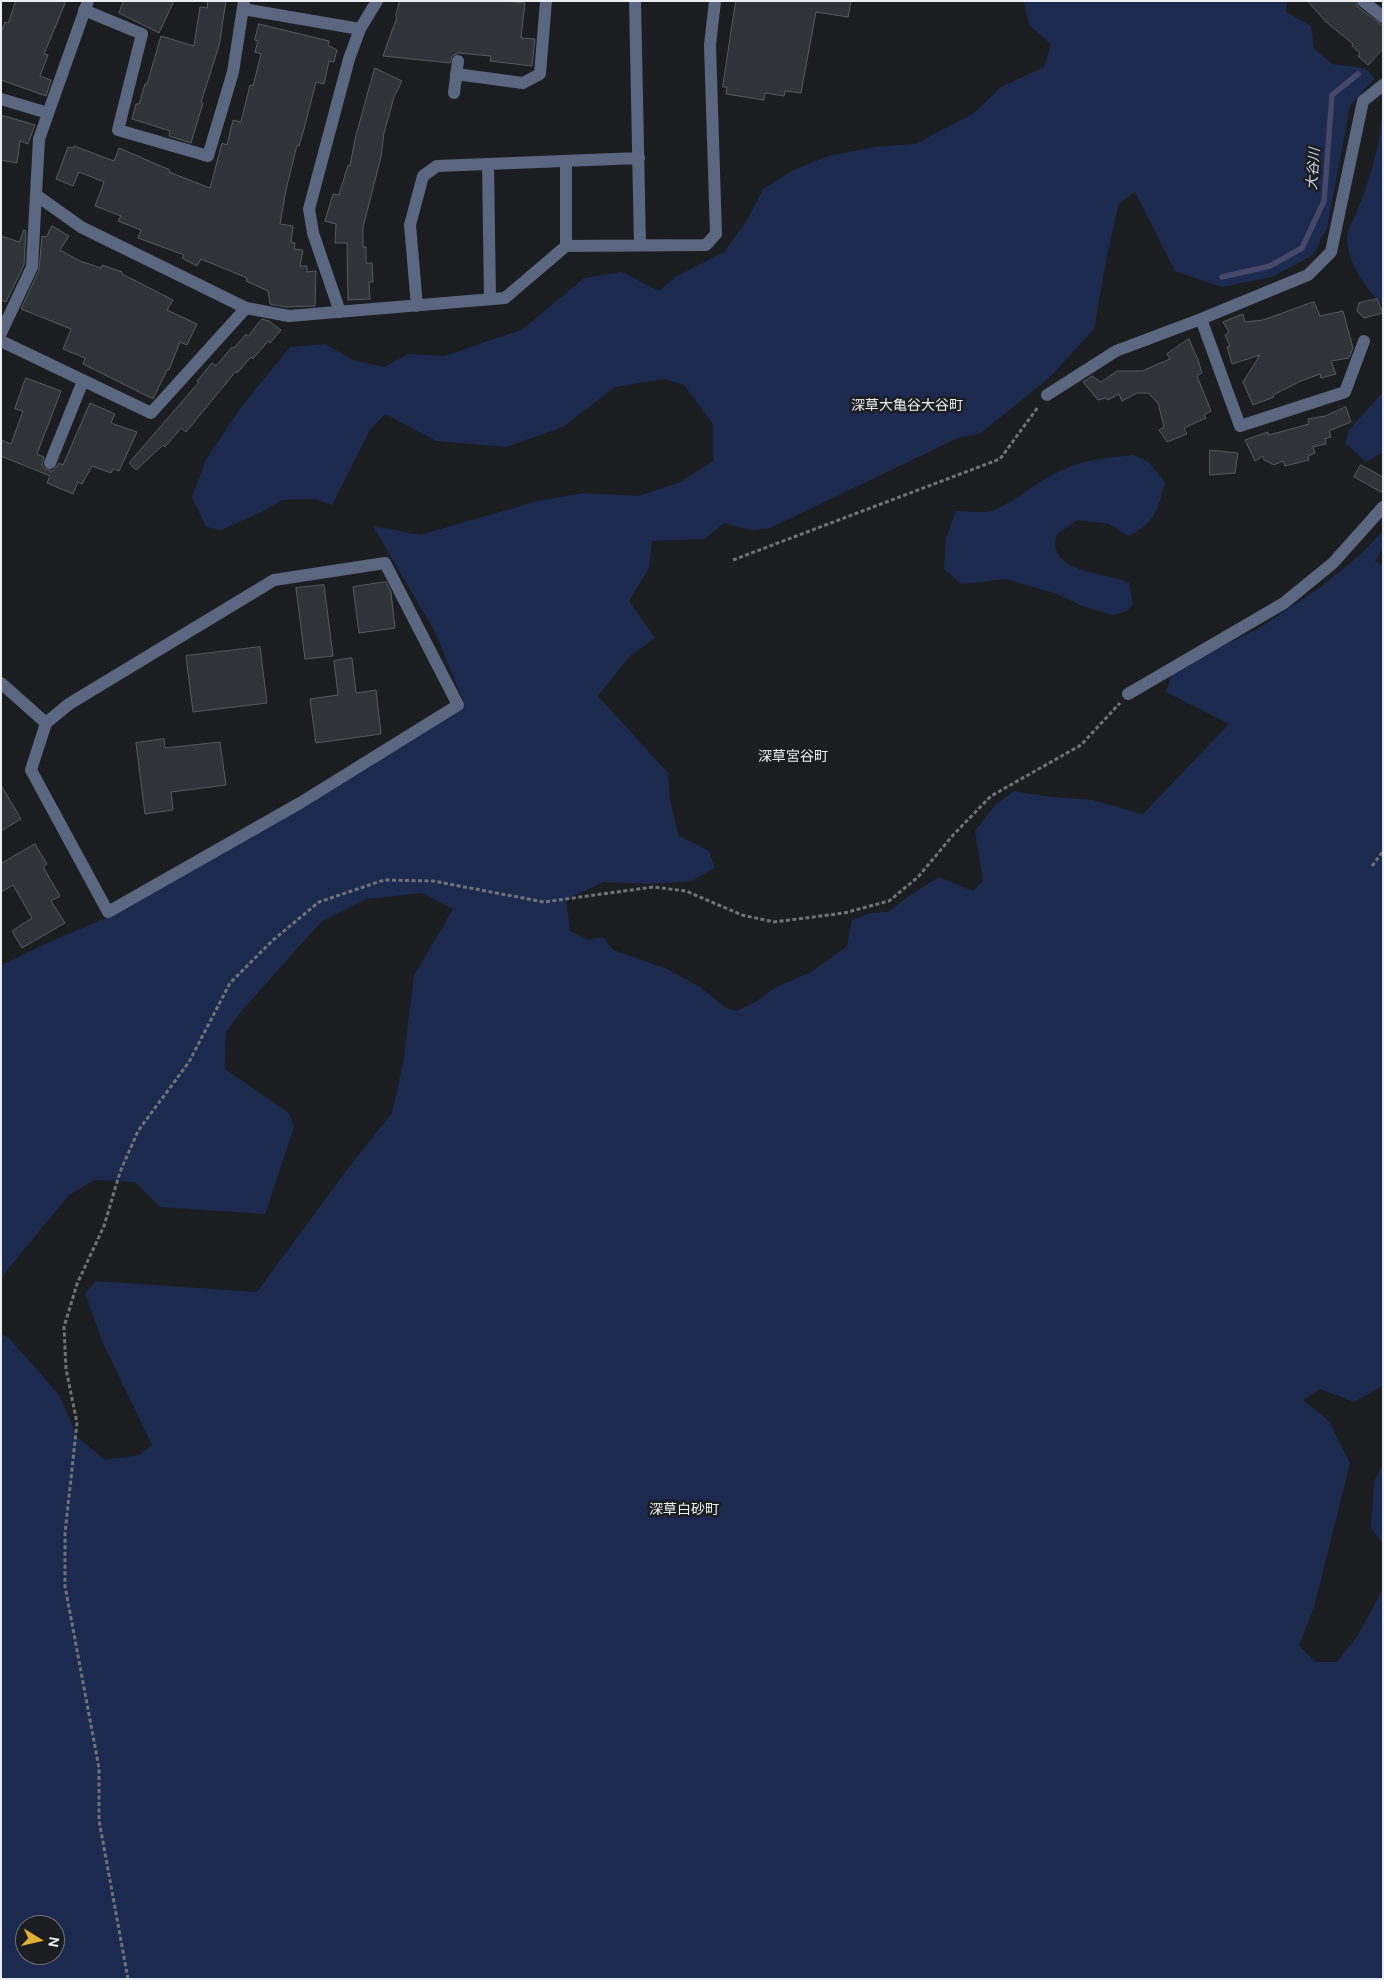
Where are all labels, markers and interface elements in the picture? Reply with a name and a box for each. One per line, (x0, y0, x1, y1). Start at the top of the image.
water label: 大谷川 (1304, 147, 1324, 191)
district label: 深草大亀谷大谷町 (851, 398, 963, 414)
district label: 深草宮谷町 (758, 749, 828, 765)
district label: 深草白砂町 (649, 1502, 719, 1518)
north arrow (15, 1915, 65, 1965)
text: N (44, 1936, 64, 1949)

